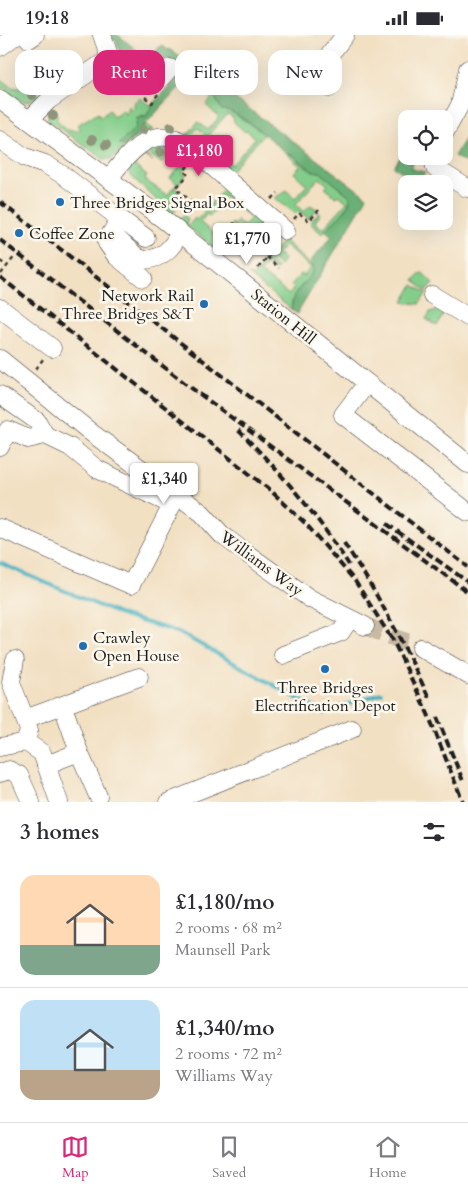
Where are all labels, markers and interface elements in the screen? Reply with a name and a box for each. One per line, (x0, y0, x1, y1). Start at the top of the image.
text: 19:18 (25, 5, 69, 31)
chip: Buy (15, 50, 83, 95)
chip: Rent (93, 50, 165, 95)
chip: Filters (175, 50, 258, 95)
chip: New (268, 50, 342, 95)
map controls (398, 110, 453, 230)
button: locate (398, 110, 453, 165)
pin: £1,180 (158, 135, 240, 177)
text: £1,180 (176, 140, 222, 162)
button: layers (398, 175, 453, 230)
place label: Three Bridges Signal Box (70, 192, 244, 214)
marker: Three Bridges Signal Box (54, 196, 66, 208)
place label: Coffee Zone (29, 223, 115, 245)
pin: £1,770 (206, 223, 288, 265)
marker: Coffee Zone (13, 227, 25, 239)
text: £1,770 (224, 228, 270, 250)
street label: Station Hill (246, 284, 320, 350)
place label: Network Rail Three Bridges S&T (62, 285, 194, 325)
marker: Network Rail Three Bridges S&T (198, 298, 210, 310)
pin: £1,340 (123, 463, 205, 505)
text: £1,340 (141, 468, 187, 490)
street label: Williams Way (215, 526, 308, 602)
place label: Crawley Open House (93, 627, 179, 667)
marker: Crawley Open House (77, 640, 89, 652)
marker: Three Bridges Electrification Depot (319, 663, 331, 675)
place label: Three Bridges Electrification Depot (254, 677, 396, 717)
text: 3 homes (20, 818, 99, 847)
icon: filters (420, 818, 448, 846)
text: £1,180/mo (175, 888, 275, 917)
icon: home (60, 895, 120, 955)
text: 2 rooms · 68 m² (175, 917, 282, 939)
text: Maunsell Park (175, 939, 271, 961)
text: £1,340/mo (175, 1014, 275, 1043)
icon: home (60, 1020, 120, 1080)
text: 2 rooms · 72 m² (175, 1043, 282, 1065)
text: Williams Way (175, 1065, 273, 1087)
tab: Map (61, 1133, 89, 1182)
tab: Saved (212, 1133, 246, 1182)
tab: Home (369, 1133, 407, 1182)

